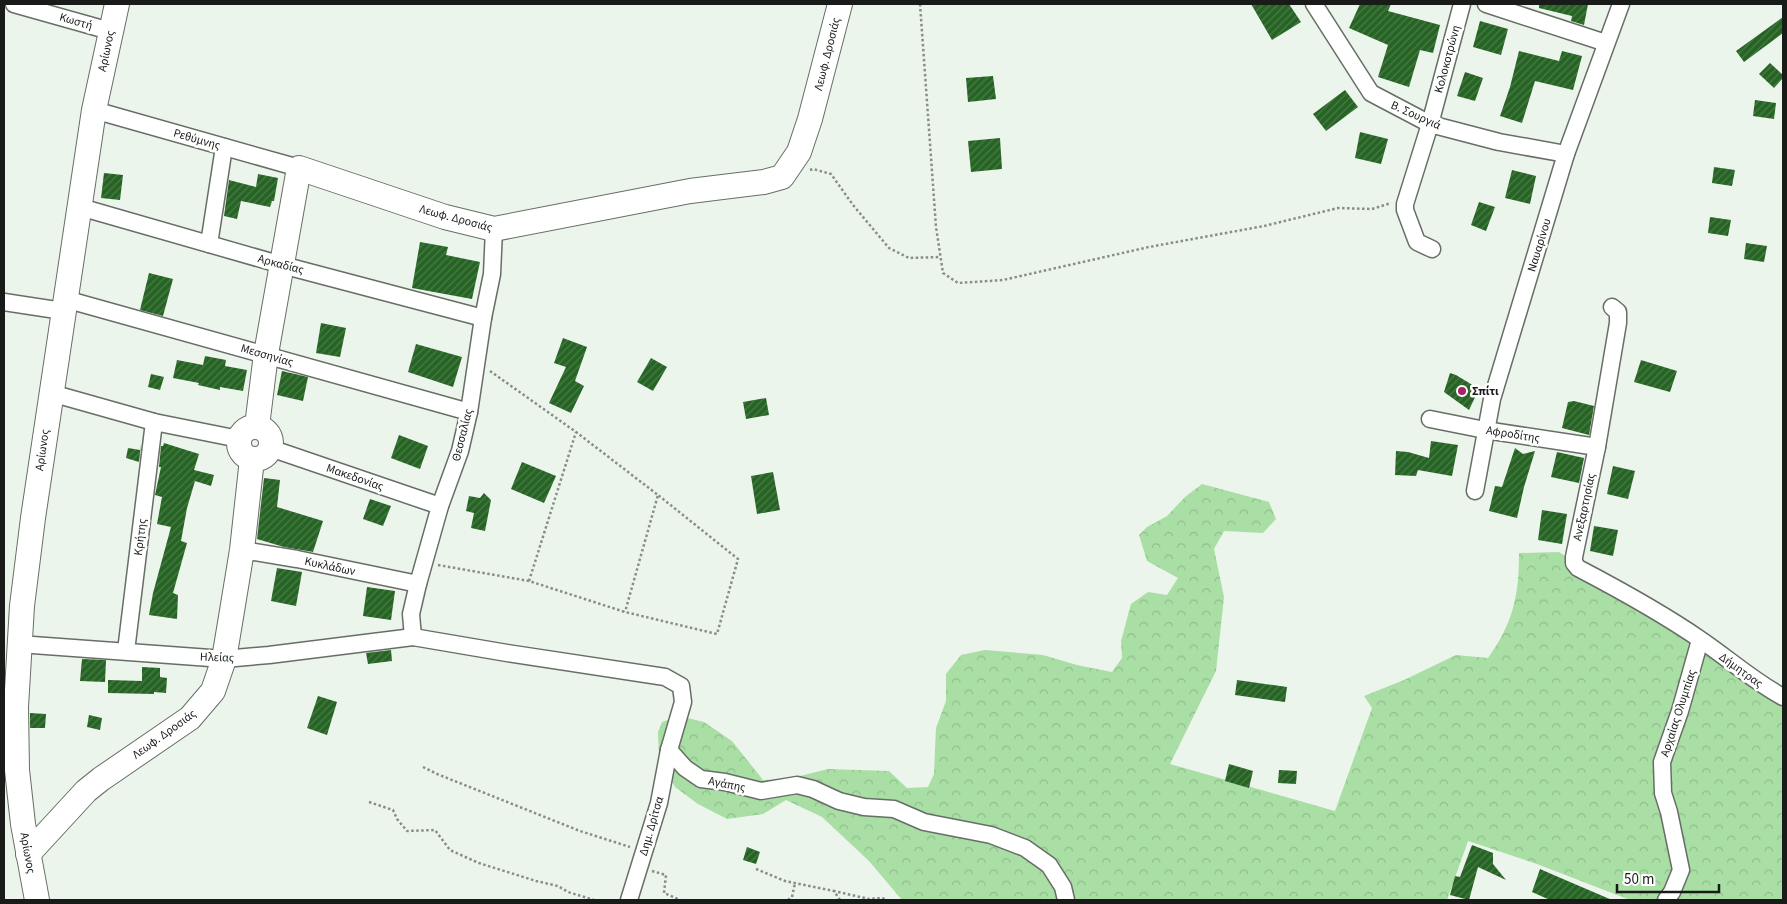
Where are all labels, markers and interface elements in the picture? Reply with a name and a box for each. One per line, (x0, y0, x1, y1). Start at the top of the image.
street label: Κωστή (57, 9, 94, 34)
street label: Λεωφ. Δροσιάς (810, 16, 845, 92)
street label: Κολοκοτρώνη (1430, 23, 1465, 95)
street label: Αρίωνος (94, 29, 119, 73)
street label: Β. Σουργιά (1388, 97, 1444, 134)
street label: Ρεθύμνης (171, 125, 222, 154)
street label: Λεωφ. Δροσιάς (418, 201, 494, 236)
street label: Ναυαρίνου (1523, 216, 1556, 274)
street label: Αρκαδίας (256, 250, 306, 279)
street label: Μεσσηνίας (239, 340, 295, 371)
place label: Σπίτι (1472, 383, 1499, 400)
marker: Σπίτι (1456, 385, 1468, 397)
street label: Θεσσαλίας (448, 407, 477, 463)
street label: Αφροδίτης (1485, 422, 1541, 447)
street label: Αρίωνος (31, 428, 54, 472)
street label: Μακεδονίας (324, 460, 386, 495)
street label: Ανεξαρτησίας (1569, 472, 1600, 543)
street label: Κρήτης (130, 518, 151, 557)
street label: Κυκλάδων (303, 553, 357, 580)
street label: Ηλείας (200, 648, 234, 667)
street label: Δήμητρας (1715, 649, 1766, 692)
street label: Αρχαίας Ολυμπίας (1656, 667, 1701, 759)
street label: Λεωφ. Δροσιάς (129, 706, 200, 763)
street label: Αγάπης (707, 773, 747, 796)
street label: Δημ. Δρίτσα (635, 794, 668, 858)
street label: Αρίωνος (16, 831, 39, 875)
scale bar (1617, 862, 1720, 894)
text: 50 m (1624, 869, 1654, 890)

